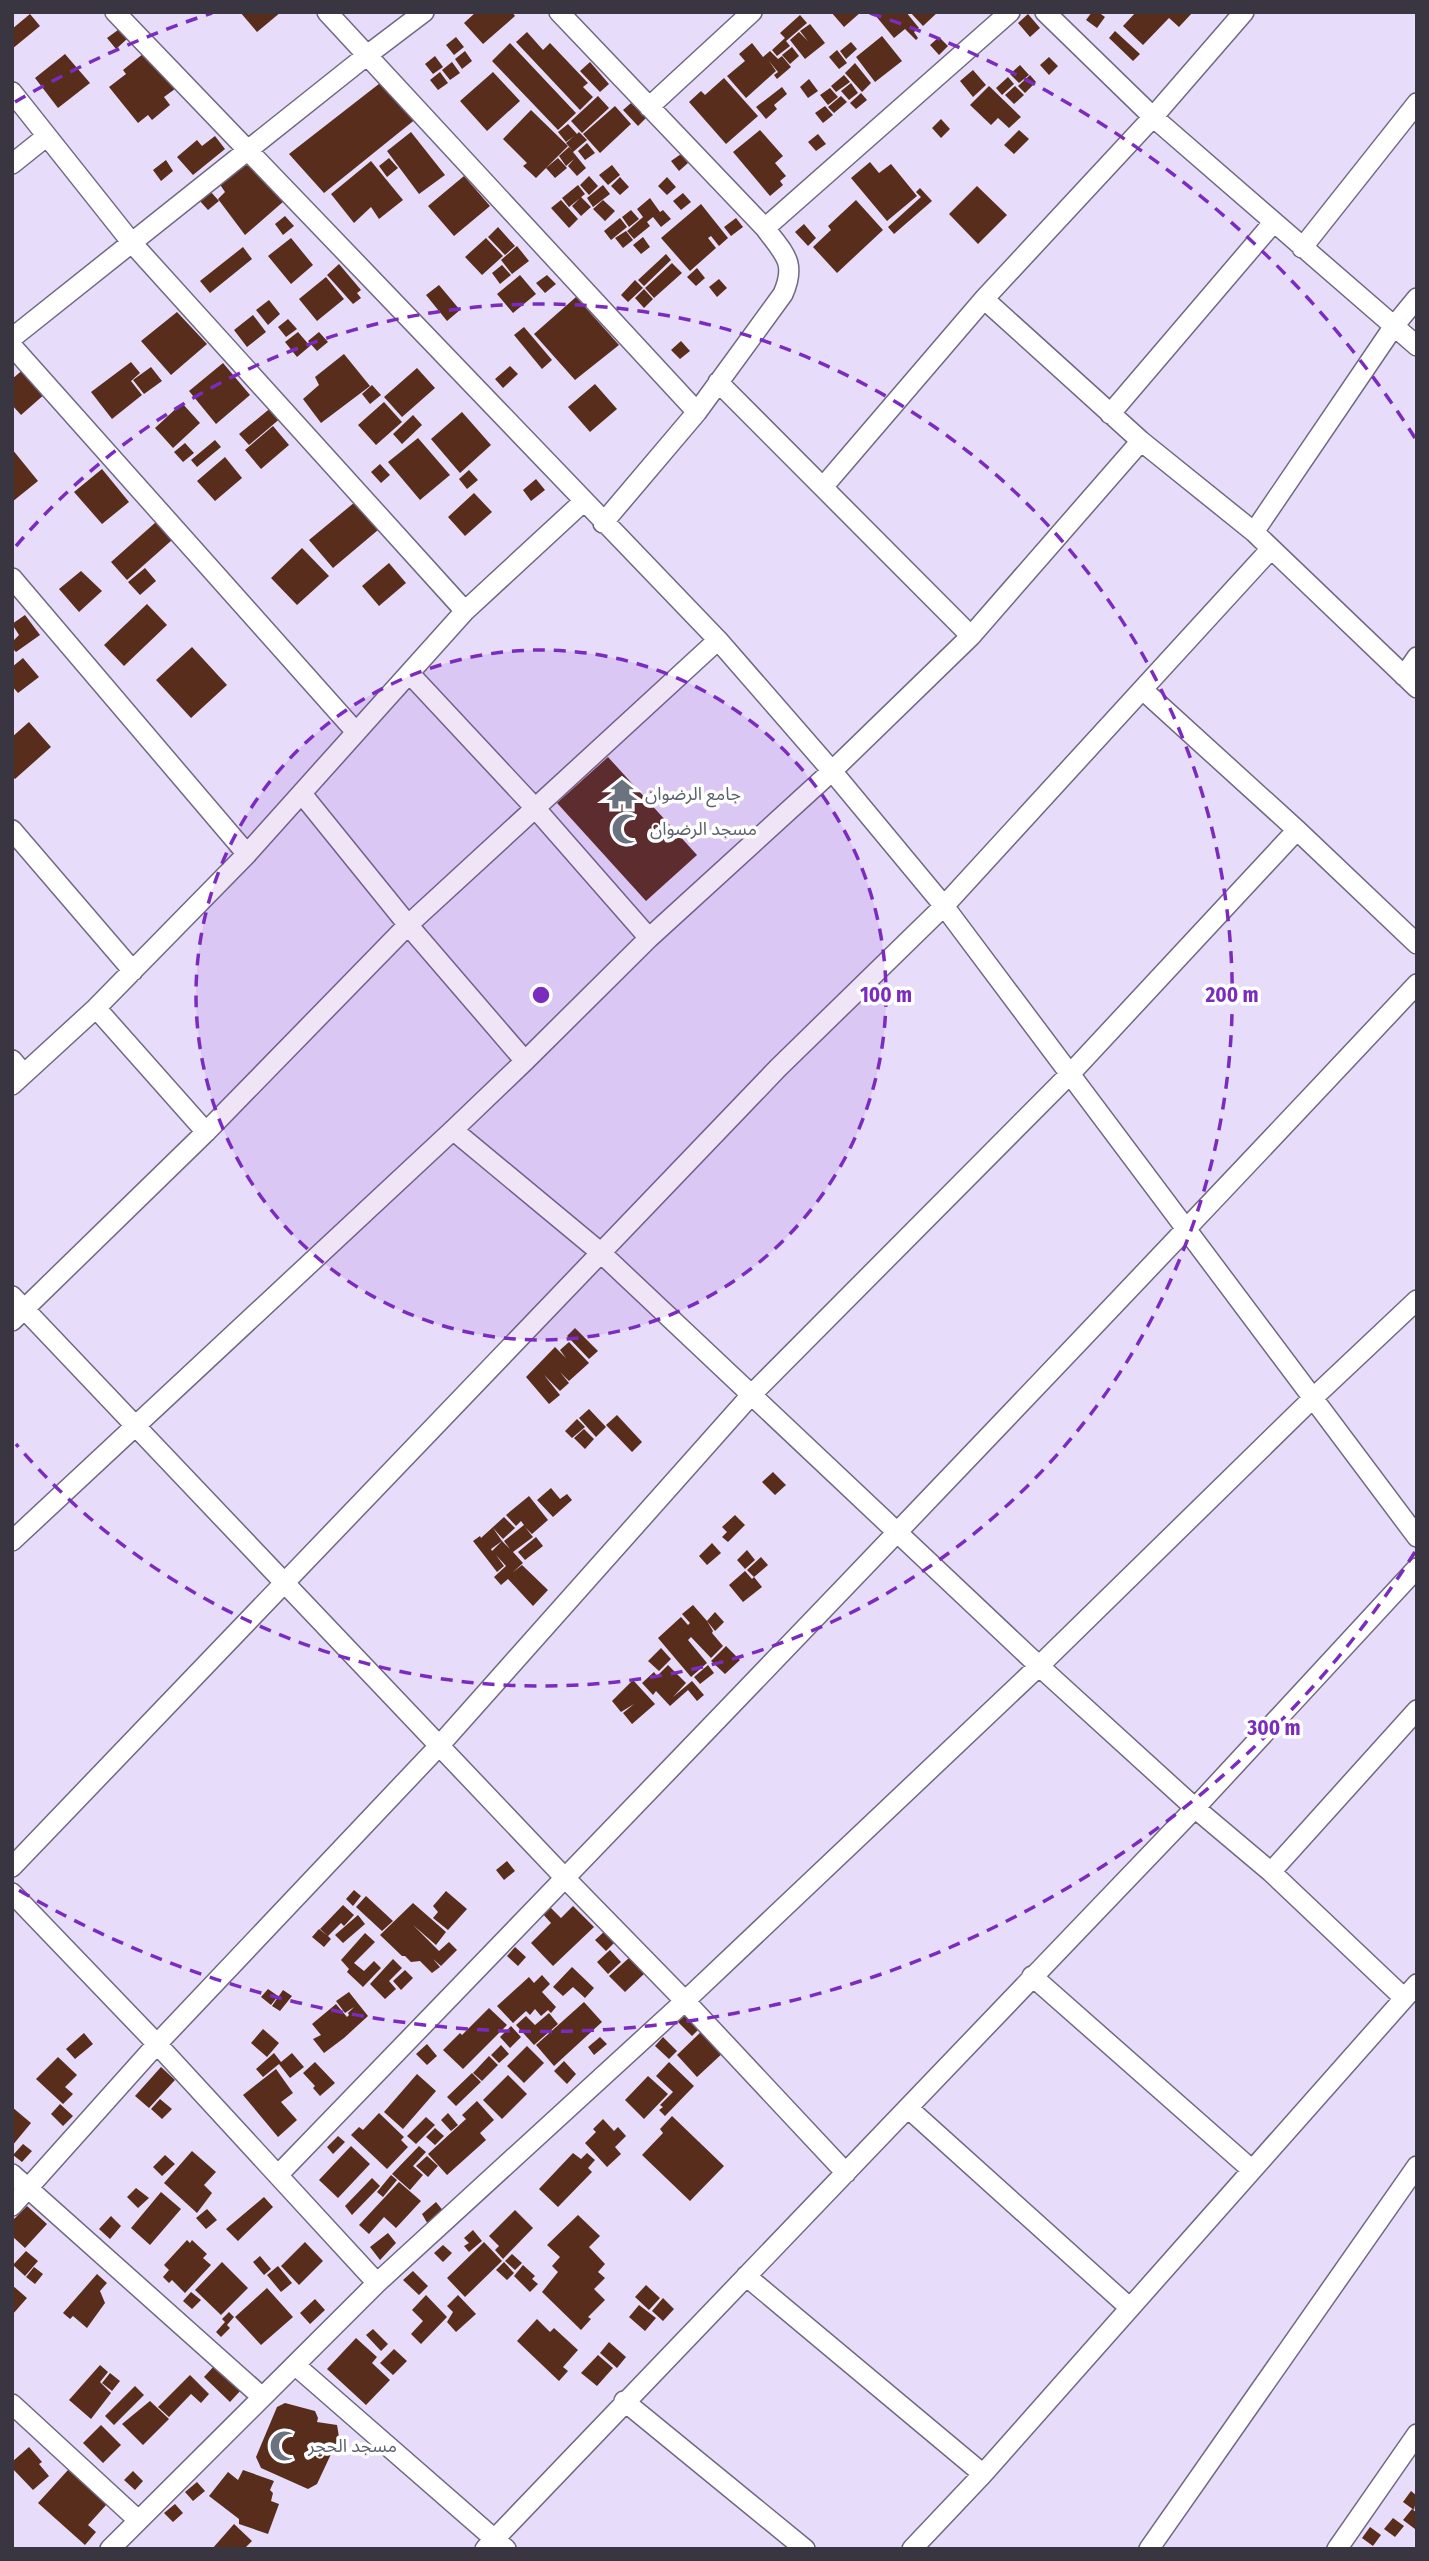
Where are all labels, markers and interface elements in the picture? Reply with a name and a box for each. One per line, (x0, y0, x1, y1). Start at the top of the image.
temple icon: جامع الرضوان (605, 777, 639, 811)
place label: جامع الرضوان (645, 783, 741, 808)
mosque icon: مسجد الرضوان (610, 812, 644, 846)
place label: مسجد الرضوان (650, 818, 757, 840)
text: 100 m (860, 982, 912, 1008)
text: 200 m (1204, 982, 1259, 1008)
centre of rings (529, 983, 553, 1007)
text: 300 m (1246, 1715, 1301, 1741)
mosque icon: مسجد الحجر (268, 2429, 302, 2463)
place label: مسجد الحجر (307, 2435, 397, 2457)

